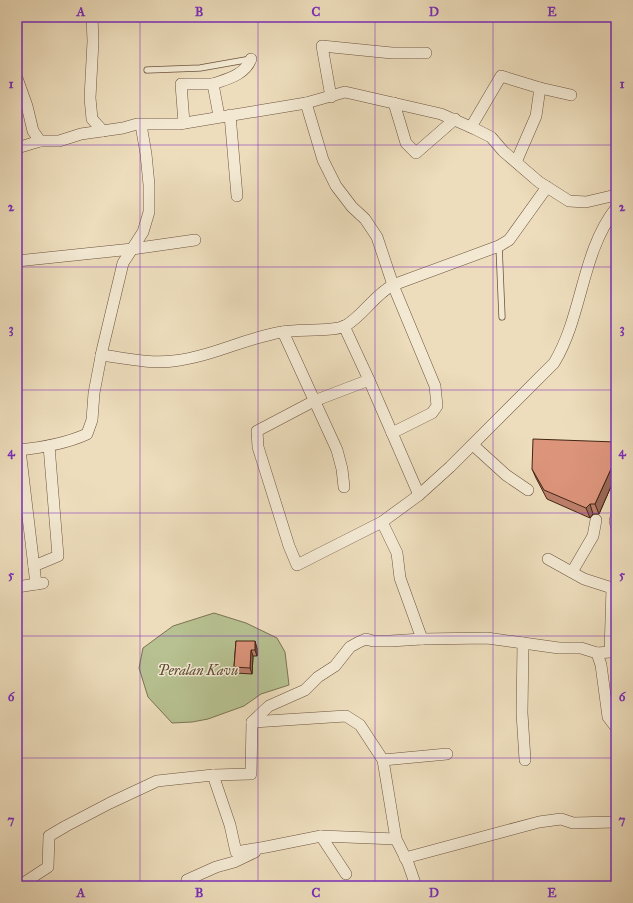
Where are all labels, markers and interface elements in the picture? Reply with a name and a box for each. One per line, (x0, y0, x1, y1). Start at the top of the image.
text: A (76, 4, 86, 20)
text: B (195, 4, 204, 20)
text: C (312, 4, 321, 20)
text: D (429, 4, 439, 20)
text: E (547, 4, 557, 20)
text: 1 (8, 76, 14, 92)
text: 1 (619, 76, 625, 92)
text: 2 (8, 199, 15, 215)
text: 2 (619, 199, 626, 215)
text: 3 (8, 321, 14, 337)
text: 3 (619, 321, 625, 337)
text: 4 (7, 444, 15, 460)
text: 4 (618, 444, 626, 460)
text: 5 (8, 567, 15, 583)
text: 5 (619, 567, 626, 583)
park label: Peralan Kavu (158, 662, 238, 679)
text: 6 (8, 689, 16, 705)
text: 6 (619, 689, 627, 705)
text: 7 (8, 812, 15, 828)
text: 7 (619, 812, 626, 828)
text: A (76, 885, 86, 901)
text: B (195, 885, 204, 901)
text: C (312, 885, 321, 901)
text: D (429, 885, 439, 901)
text: E (547, 885, 557, 901)

